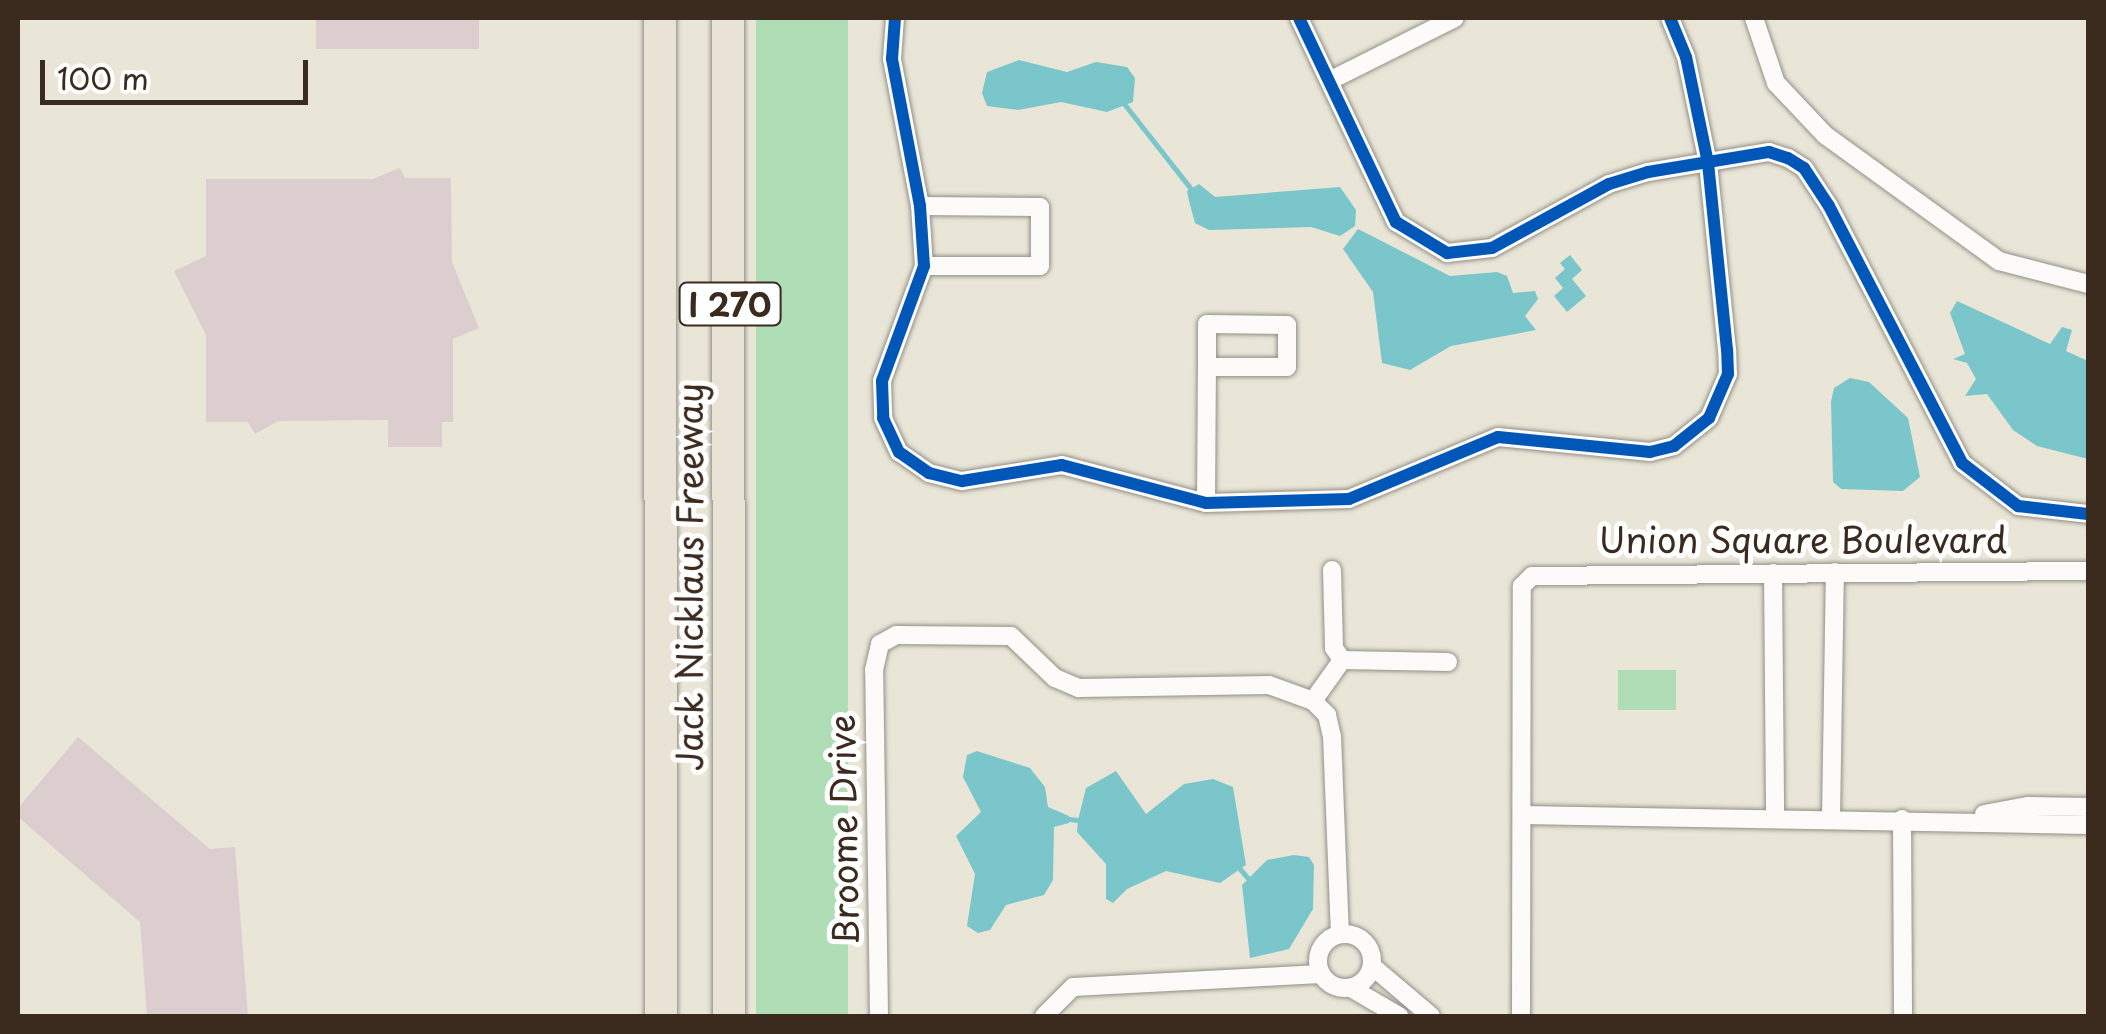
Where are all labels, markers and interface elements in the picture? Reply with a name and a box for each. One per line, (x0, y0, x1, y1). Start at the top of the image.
scale bar (45, 40, 312, 102)
text: 100 m (57, 55, 149, 100)
road number: I 270 (678, 277, 782, 331)
street label: Jack Nicklaus Freeway (668, 383, 710, 771)
street label: Union Square Boulevard (1599, 518, 2007, 560)
street label: Broome Drive (820, 714, 866, 946)

